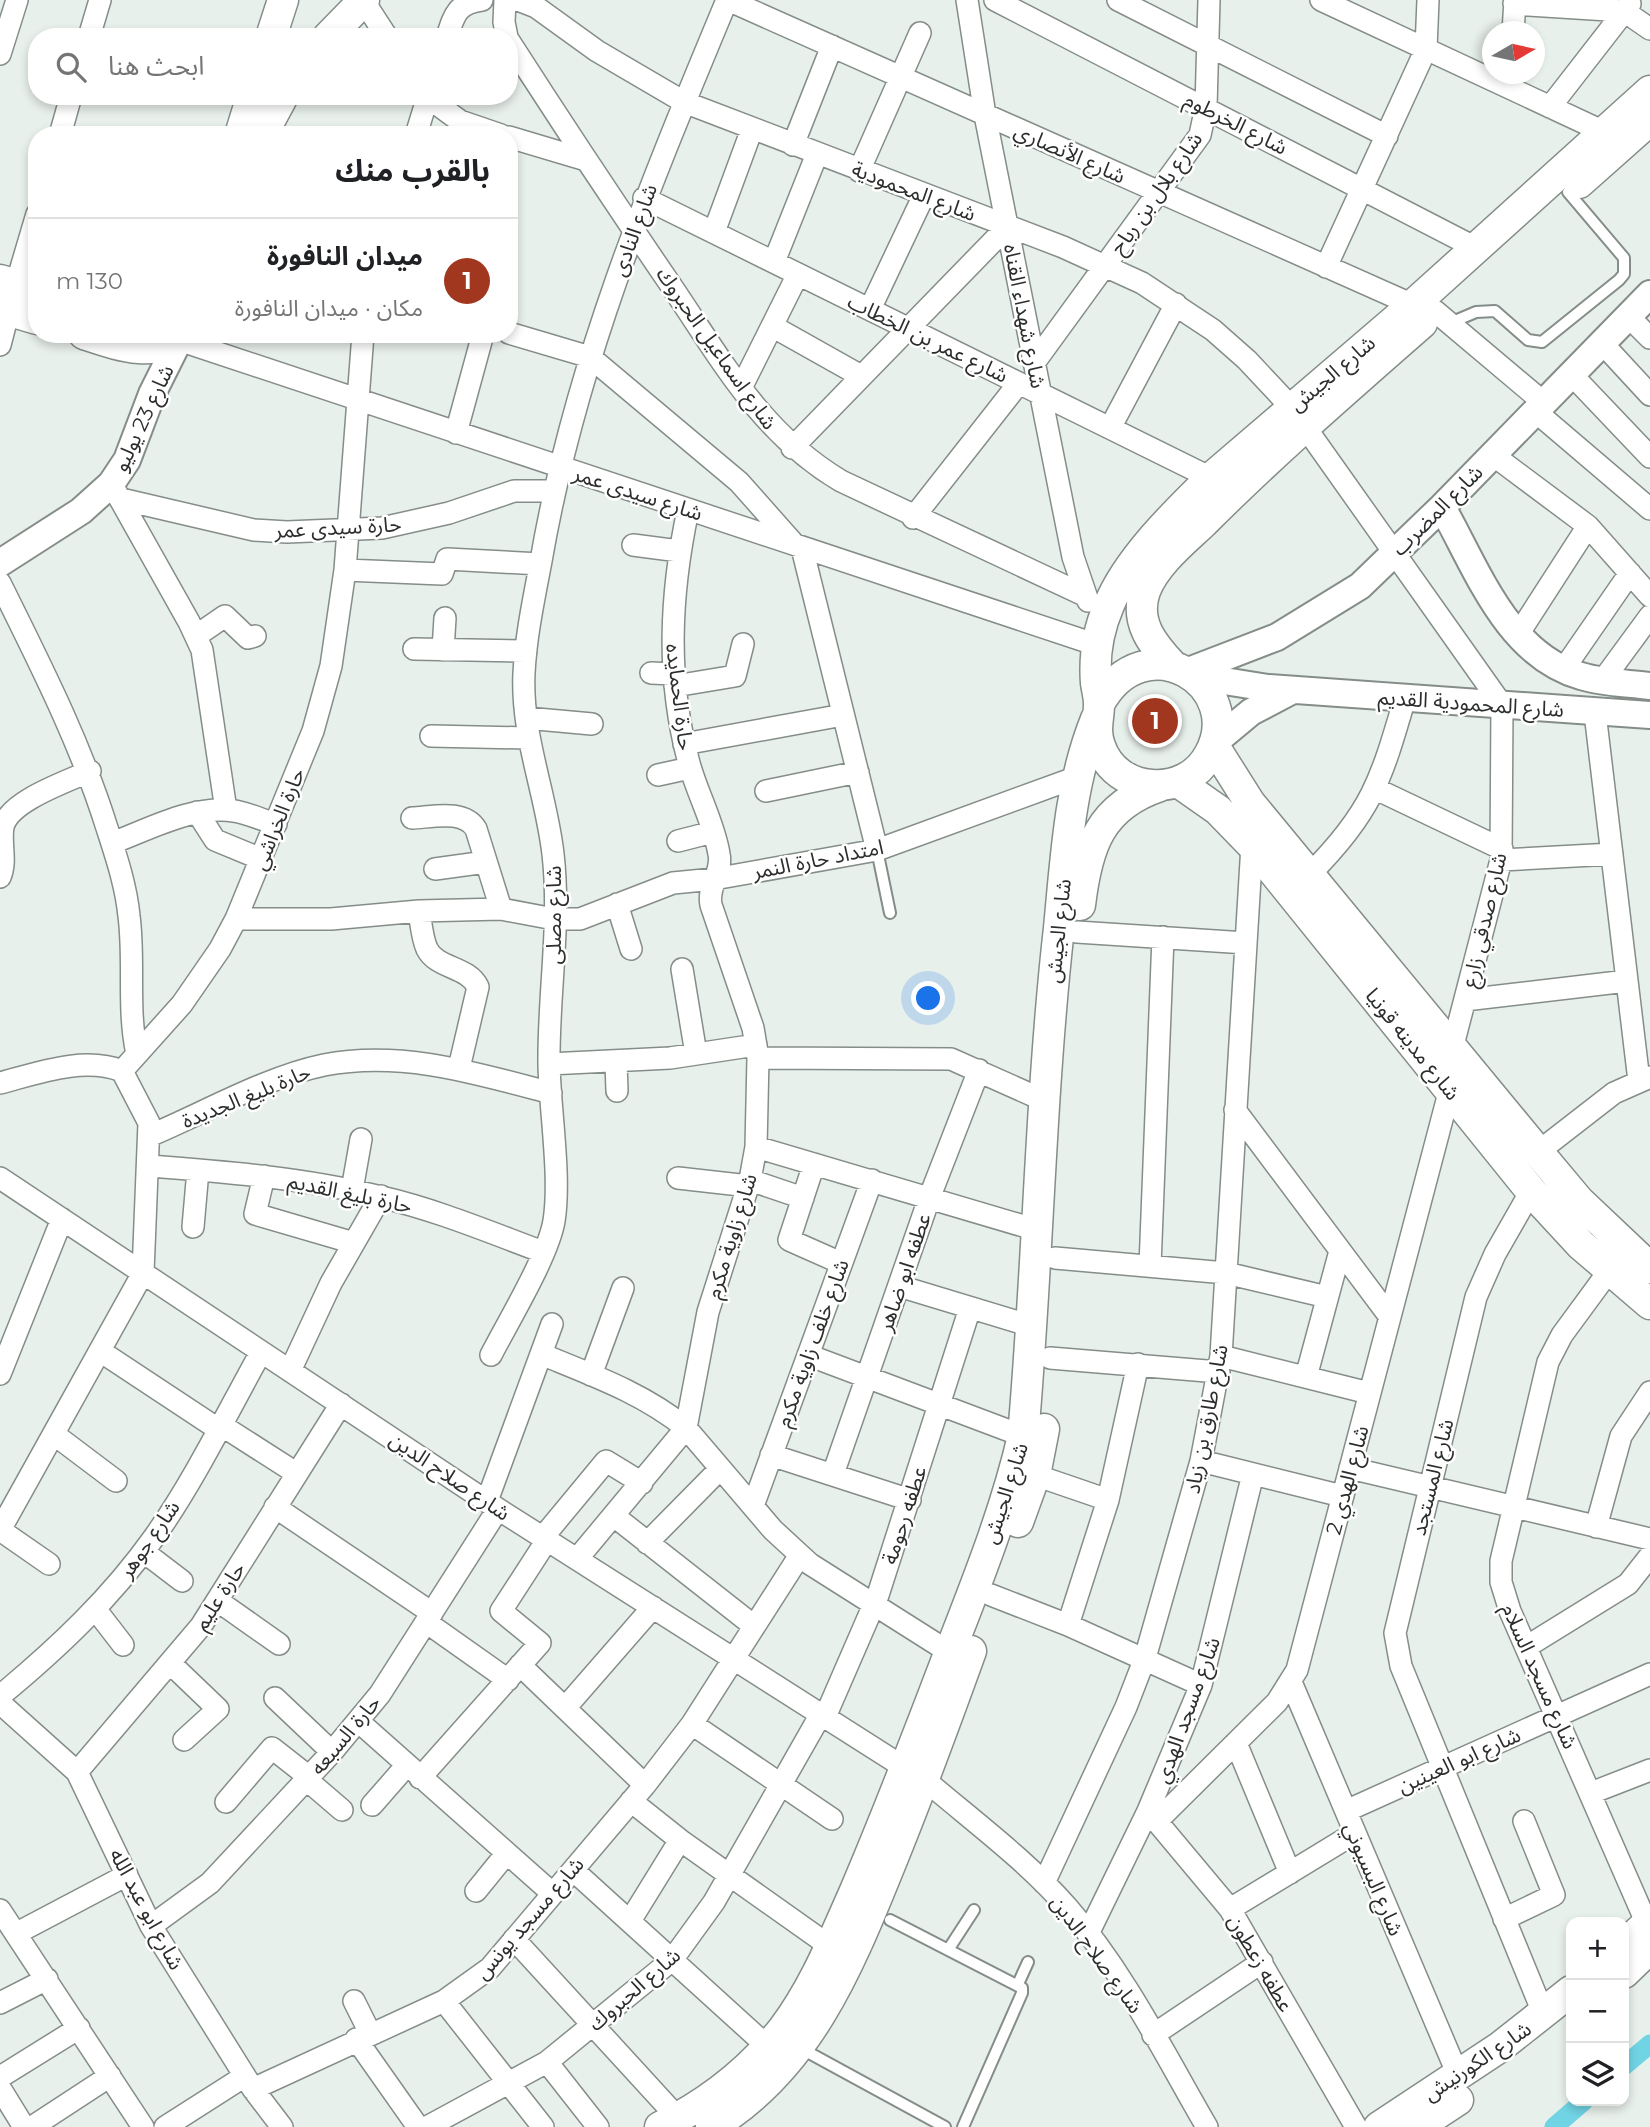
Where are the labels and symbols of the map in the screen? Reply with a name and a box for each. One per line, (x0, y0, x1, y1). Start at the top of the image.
north arrow (1482, 21, 1545, 84)
street label: شارع الخرطوم (1179, 86, 1292, 163)
street label: شارع الأنصاري (1009, 117, 1129, 192)
street label: شارع بلال بن رباح (1105, 127, 1210, 261)
street label: شارع المحمودية (847, 156, 980, 229)
street label: شارع النادى (606, 181, 665, 280)
street label: شارع شهداء القناه (996, 242, 1051, 391)
street label: شارع اسماعيل الحبروك (649, 262, 782, 436)
street label: شارع عمر بن الخطاب (842, 288, 1012, 390)
street label: شارع الجيش (1284, 330, 1382, 419)
street label: شارع 23 يوليو (107, 361, 181, 477)
street label: شارع المضرب (1386, 459, 1490, 563)
street label: شارع سيدى عمر (568, 460, 706, 529)
street label: حارة سيدى عمر (273, 511, 402, 543)
street label: حارة الحمايده (661, 642, 699, 752)
street label: شارع المحمودية القديم (1377, 684, 1565, 725)
pin: 1 (1132, 695, 1178, 747)
street label: حارة الخراشي (246, 764, 313, 875)
street label: امتداد حارة النمر (749, 834, 886, 884)
street label: شارع صدقي زارع (1456, 850, 1515, 991)
street label: شارع مصلى (541, 865, 569, 965)
street label: شارع الجيش (1040, 878, 1079, 985)
your location (911, 981, 945, 1015)
street label: شارع مدينه قونيا (1358, 983, 1466, 1107)
street label: حارة بليغ الجديدة (178, 1059, 315, 1136)
street label: حارة بليغ القديم (285, 1168, 414, 1221)
street label: شارع زاوية مكرم (700, 1171, 766, 1303)
street label: عطفه ابو ضاهر (872, 1210, 936, 1335)
street label: شارع خلف زاوية مكرم (770, 1256, 858, 1432)
street label: شارع طارق بن زياد (1179, 1342, 1236, 1496)
street label: شارع المستجد (1405, 1416, 1461, 1539)
street label: شارع الهدي 2 (1320, 1423, 1377, 1538)
street label: شارع صلاح الدين (383, 1426, 515, 1528)
street label: شارع الجيش (977, 1439, 1036, 1548)
street label: عطفه رحومة (876, 1463, 932, 1567)
street label: شارع جوهر (113, 1495, 187, 1585)
street label: حارة عليم (188, 1557, 253, 1636)
street label: شارع مسجد السلام (1493, 1599, 1583, 1754)
street label: شارع مسجد الهدي (1149, 1634, 1229, 1788)
street label: حارة السبعه (305, 1690, 385, 1780)
street label: شارع ابو العينين (1394, 1722, 1526, 1801)
street label: شارع البسيوني (1335, 1819, 1409, 1941)
street label: شارع ابو عبد الله (102, 1844, 189, 1975)
street label: شارع مسجد يونس (469, 1852, 591, 1986)
street label: شارع صلاح الدين (1043, 1890, 1148, 2020)
street label: عطفه زعطون (1223, 1910, 1299, 2016)
street label: شارع الحبروك (583, 1942, 687, 2038)
street label: شارع الكورنيش (1418, 2016, 1537, 2109)

